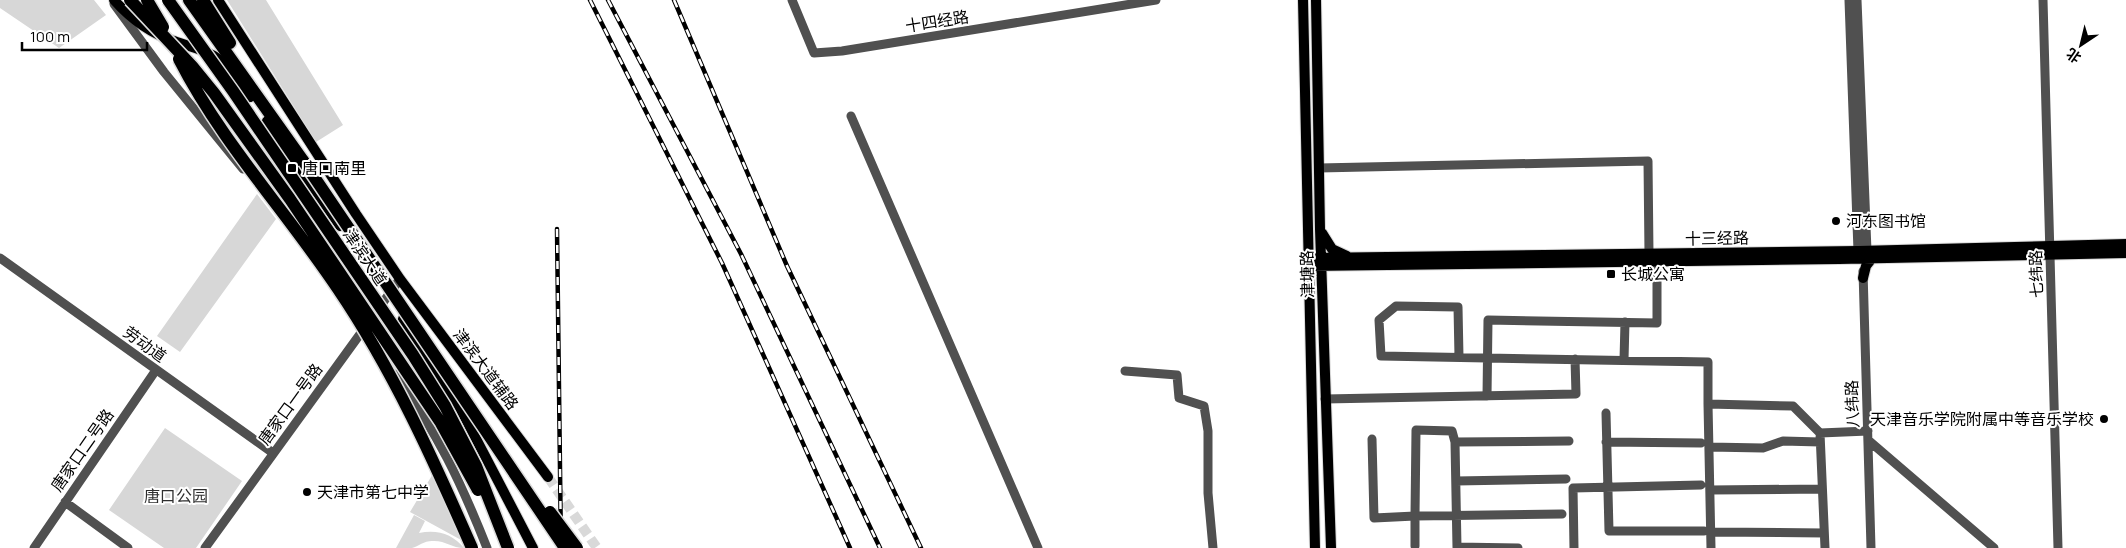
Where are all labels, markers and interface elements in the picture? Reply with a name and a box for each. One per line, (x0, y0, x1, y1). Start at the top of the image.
street label: 十四经路 (904, 5, 970, 37)
scale bar (22, 20, 148, 52)
north arrow (2056, 20, 2106, 70)
text: 100 m (30, 26, 70, 47)
text: 北 (2062, 44, 2084, 68)
place label: 唐口南里 (302, 157, 366, 179)
marker: 唐口南里 (286, 162, 298, 174)
place label: 河东图书馆 (1846, 210, 1926, 232)
marker: 河东图书馆 (1830, 215, 1842, 227)
street label: 津滨大道 (338, 224, 392, 290)
street label: 十三经路 (1685, 226, 1749, 250)
street label: 津塘路 (1296, 250, 1318, 298)
street label: 七纬路 (2024, 250, 2048, 298)
place label: 长城公寓 (1621, 263, 1685, 285)
marker: 长城公寓 (1605, 268, 1617, 280)
street label: 劳动道 (119, 321, 171, 367)
street label: 津滨大道辅路 (448, 324, 524, 414)
street label: 唐家口一号路 (253, 359, 327, 449)
street label: 八纬路 (1840, 380, 1864, 428)
street label: 唐家口二号路 (45, 404, 119, 496)
place label: 天津音乐学院附属中等音乐学校 (1870, 408, 2094, 430)
marker: 天津音乐学院附属中等音乐学校 (2098, 413, 2110, 425)
place label: 天津市第七中学 (317, 481, 429, 503)
park label: 唐口公园 (144, 485, 208, 507)
marker: 天津市第七中学 (301, 486, 313, 498)

